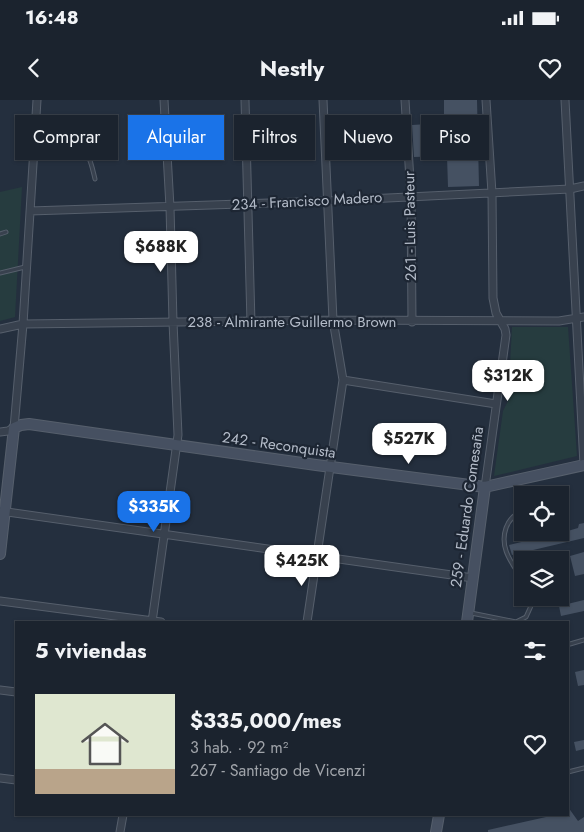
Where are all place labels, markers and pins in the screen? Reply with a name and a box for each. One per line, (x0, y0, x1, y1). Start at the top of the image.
pin: $688K (126, 230, 196, 273)
pin: $312K (473, 360, 543, 402)
pin: $527K (374, 422, 444, 465)
pin: $335K (119, 490, 189, 533)
pin: $425K (267, 544, 337, 587)

